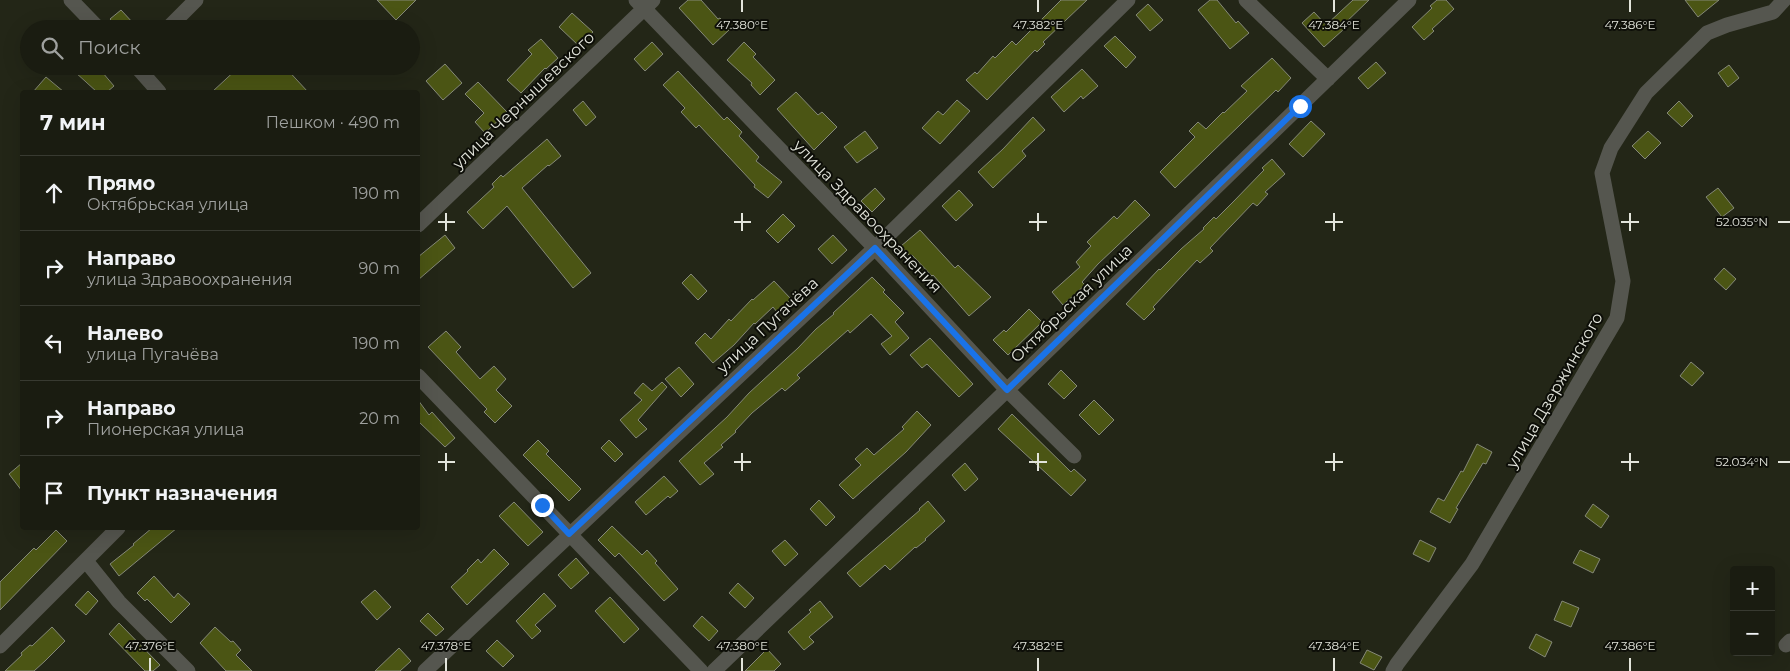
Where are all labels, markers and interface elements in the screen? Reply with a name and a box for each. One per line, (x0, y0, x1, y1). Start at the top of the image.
text: 47.380°E (716, 17, 768, 32)
text: 47.382°E (1013, 17, 1063, 32)
text: 47.384°E (1308, 17, 1360, 32)
text: 47.386°E (1605, 17, 1655, 32)
search box (20, 20, 420, 75)
street label: улица Чернышевского (448, 28, 598, 174)
icon: search (38, 34, 66, 62)
text: Поиск (78, 36, 141, 59)
route start (1289, 95, 1312, 118)
text: 7 мин (40, 110, 106, 135)
text: Пешком · 490 m (266, 113, 400, 132)
street label: улица Здравоохранения (789, 135, 946, 297)
text: Прямо (87, 172, 155, 195)
icon: ahead (40, 179, 68, 207)
text: 190 m (353, 184, 400, 203)
text: Октябрьская улица (87, 195, 249, 214)
text: 52.035°N (1716, 214, 1768, 229)
street label: Октябрьская улица (1007, 240, 1136, 366)
text: Направо (87, 247, 176, 270)
icon: right (40, 254, 68, 282)
text: 90 m (358, 259, 400, 278)
text: улица Здравоохранения (87, 270, 292, 289)
street label: улица Пугачёва (712, 273, 822, 378)
street label: улица Дзержинского (1502, 309, 1607, 472)
text: Налево (87, 322, 163, 345)
icon: left (40, 329, 68, 357)
text: 190 m (353, 334, 400, 353)
text: улица Пугачёва (87, 345, 219, 364)
text: Направо (87, 397, 176, 420)
icon: right (40, 404, 68, 432)
text: 20 m (359, 409, 400, 428)
text: Пионерская улица (87, 420, 244, 439)
text: 52.034°N (1715, 454, 1769, 469)
icon: arrive (40, 479, 68, 507)
text: Пункт назначения (87, 482, 278, 505)
route end (531, 494, 554, 517)
map controls (1730, 566, 1775, 656)
button: + (1730, 566, 1775, 611)
button: − (1730, 611, 1775, 656)
text: 47.376°E (125, 638, 175, 653)
text: 47.378°E (421, 638, 471, 653)
text: 47.380°E (716, 638, 768, 653)
text: 47.382°E (1013, 638, 1063, 653)
text: 47.384°E (1308, 638, 1360, 653)
text: 47.386°E (1605, 638, 1655, 653)

